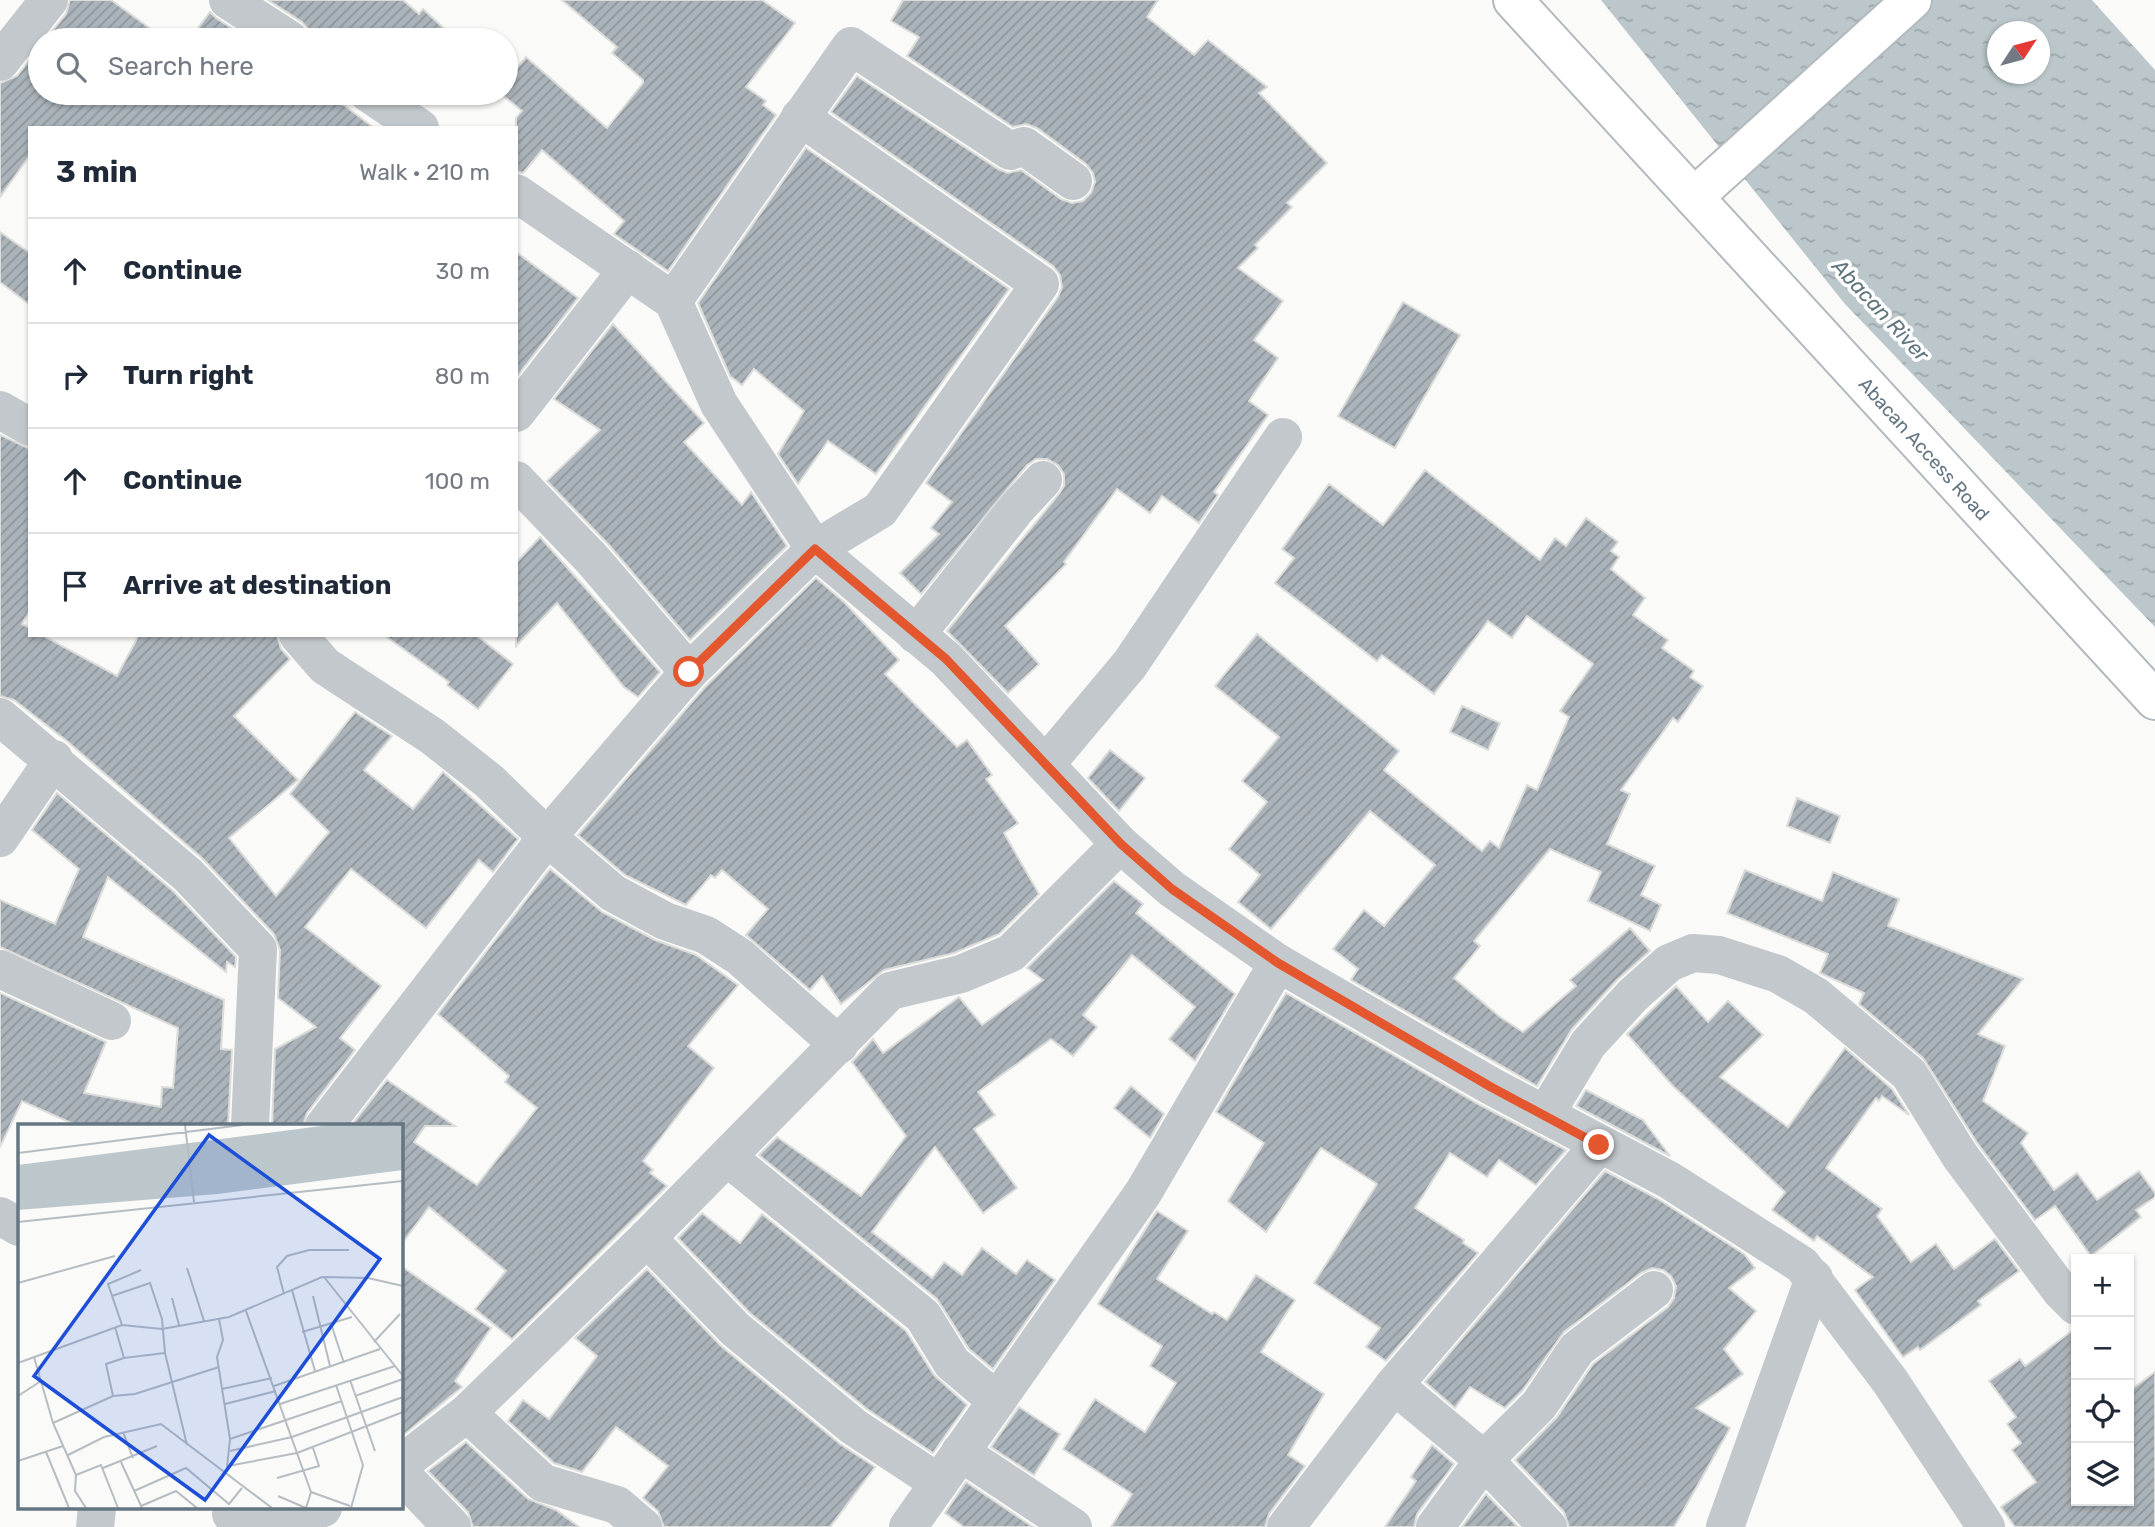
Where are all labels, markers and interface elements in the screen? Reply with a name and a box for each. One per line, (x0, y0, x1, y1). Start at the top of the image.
north arrow (1987, 21, 2050, 84)
search box (28, 28, 518, 105)
icon: search (52, 48, 90, 86)
text: Search here (108, 51, 254, 82)
text: 3 min (56, 154, 138, 190)
text: Walk · 210 m (359, 158, 490, 186)
icon: ahead (56, 252, 94, 290)
water label: Abacan River (1827, 253, 1935, 367)
text: Continue (123, 255, 242, 286)
text: 30 m (435, 257, 490, 285)
icon: right (56, 357, 94, 395)
text: Turn right (123, 360, 253, 391)
text: 80 m (435, 362, 490, 390)
street label: Abacan Access Road (1854, 373, 1994, 525)
icon: ahead (56, 462, 94, 500)
text: Continue (123, 465, 242, 496)
text: 100 m (425, 467, 490, 495)
icon: arrive (56, 567, 94, 605)
text: Arrive at destination (123, 570, 391, 601)
route start (673, 656, 704, 687)
inset map (18, 1124, 402, 1510)
route end (1583, 1129, 1614, 1160)
map controls (2071, 1254, 2134, 1506)
button: + (2071, 1254, 2134, 1317)
button: − (2071, 1317, 2134, 1380)
button: locate (2071, 1380, 2134, 1443)
button: layers (2071, 1443, 2134, 1506)

